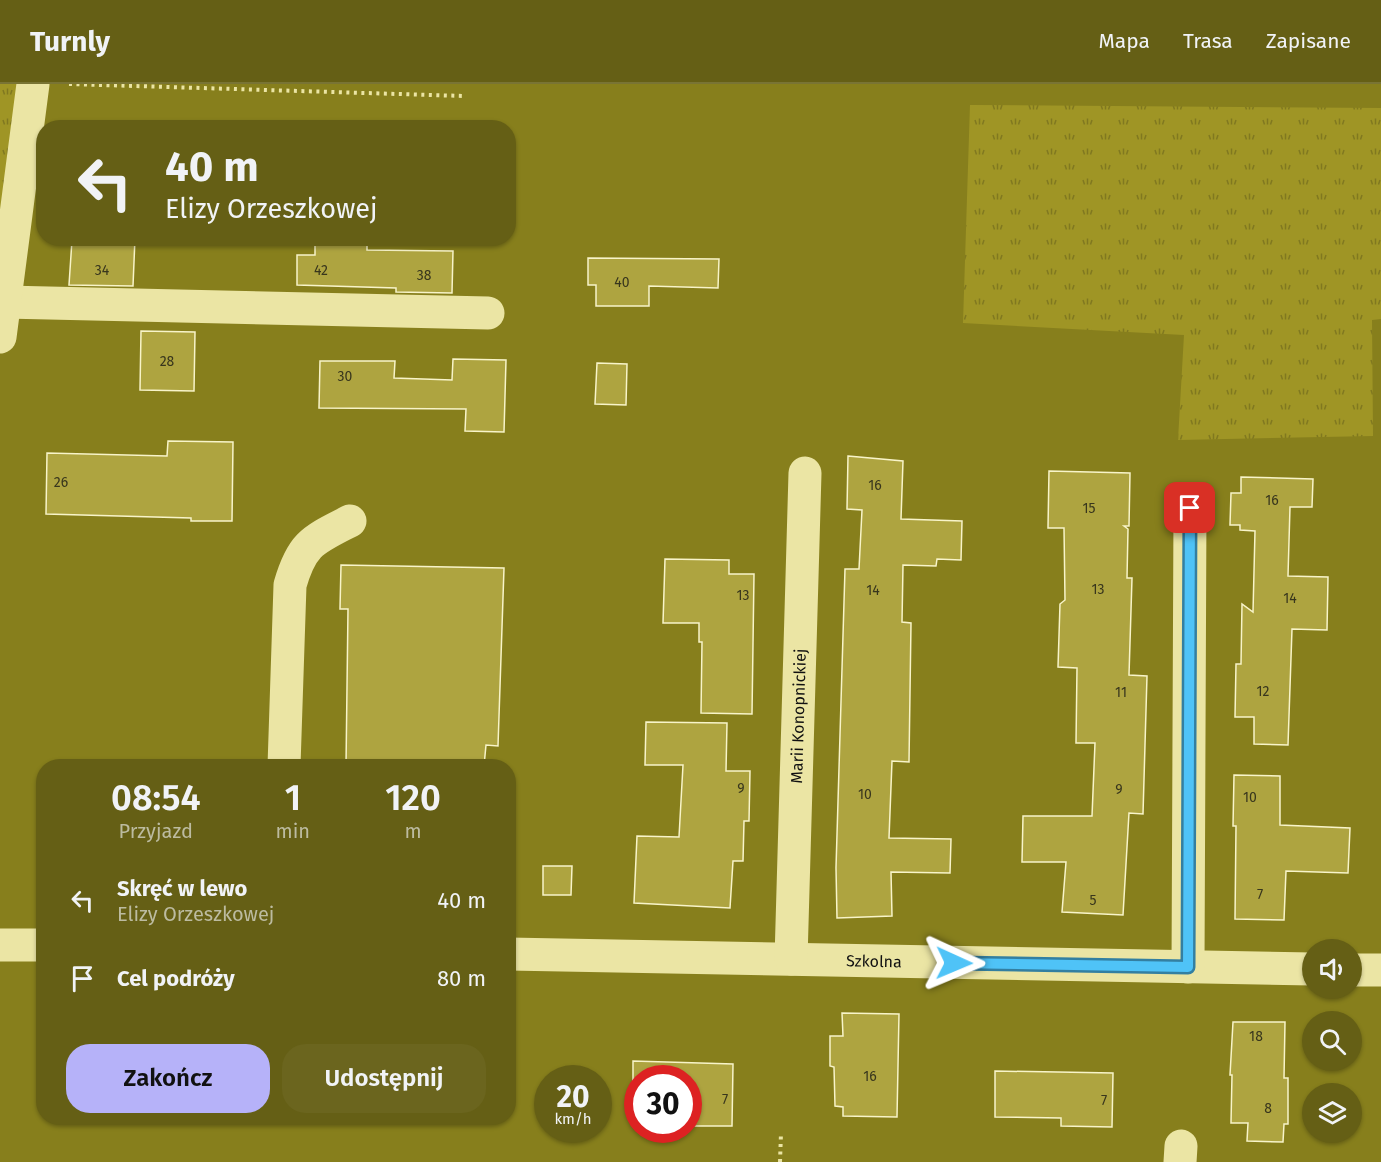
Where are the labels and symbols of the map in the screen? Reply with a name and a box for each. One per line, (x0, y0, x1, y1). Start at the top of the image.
house number: 34 (95, 262, 110, 279)
house number: 42 (314, 262, 328, 279)
house number: 38 (417, 267, 432, 284)
house number: 40 (614, 274, 630, 291)
house number: 28 (160, 353, 175, 370)
house number: 30 (338, 368, 353, 385)
house number: 26 (54, 474, 68, 491)
house number: 16 (868, 477, 882, 494)
pin (1164, 482, 1215, 533)
house number: 16 (1265, 492, 1279, 509)
house number: 15 (1082, 500, 1096, 517)
house number: 13 (1091, 581, 1105, 598)
house number: 14 (866, 582, 880, 599)
house number: 13 (736, 587, 750, 604)
house number: 14 (1283, 590, 1297, 607)
street label: Marii Konopnickiej (787, 648, 810, 784)
house number: 12 (1257, 683, 1270, 700)
house number: 11 (1115, 684, 1127, 701)
house number: 9 (737, 780, 745, 797)
house number: 9 (1115, 781, 1123, 798)
house number: 10 (858, 786, 872, 803)
house number: 10 (1243, 789, 1257, 806)
house number: 7 (1257, 886, 1263, 903)
house number: 5 (1089, 892, 1097, 909)
position arrow (922, 931, 986, 995)
street label: Szkolna (846, 951, 902, 971)
house number: 18 (1249, 1028, 1263, 1045)
speed limit sign: 30 (624, 1065, 702, 1143)
house number: 16 (863, 1068, 877, 1085)
house number: 7 (722, 1091, 728, 1108)
house number: 7 (1101, 1092, 1107, 1109)
house number: 8 (1264, 1100, 1272, 1117)

